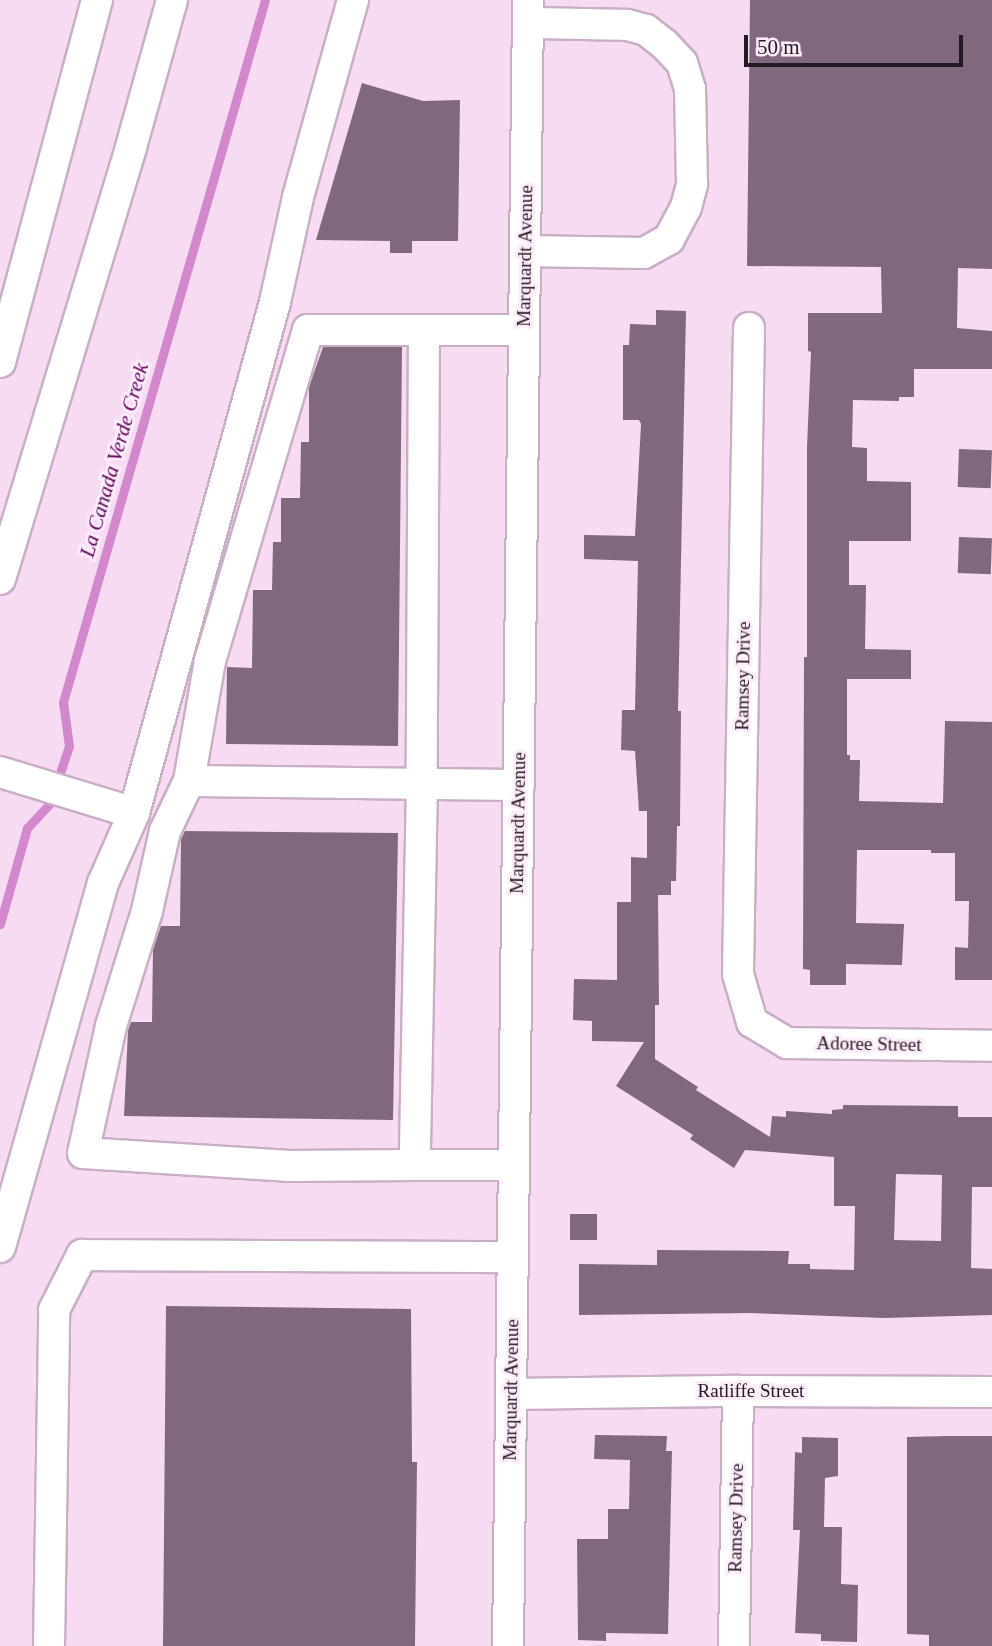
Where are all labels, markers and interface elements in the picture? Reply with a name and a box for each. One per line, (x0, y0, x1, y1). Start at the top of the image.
scale bar (747, 21, 966, 65)
text: 50 m (757, 35, 800, 59)
street label: Marquardt Avenue (512, 185, 538, 327)
water label: La Canada Verde Creek (74, 360, 154, 560)
street label: Ramsey Drive (731, 621, 755, 731)
street label: Marquardt Avenue (505, 752, 531, 894)
street label: Adoree Street (816, 1032, 922, 1056)
street label: Marquardt Avenue (498, 1319, 524, 1461)
street label: Ratliffe Street (698, 1380, 804, 1402)
street label: Ramsey Drive (724, 1463, 748, 1573)

